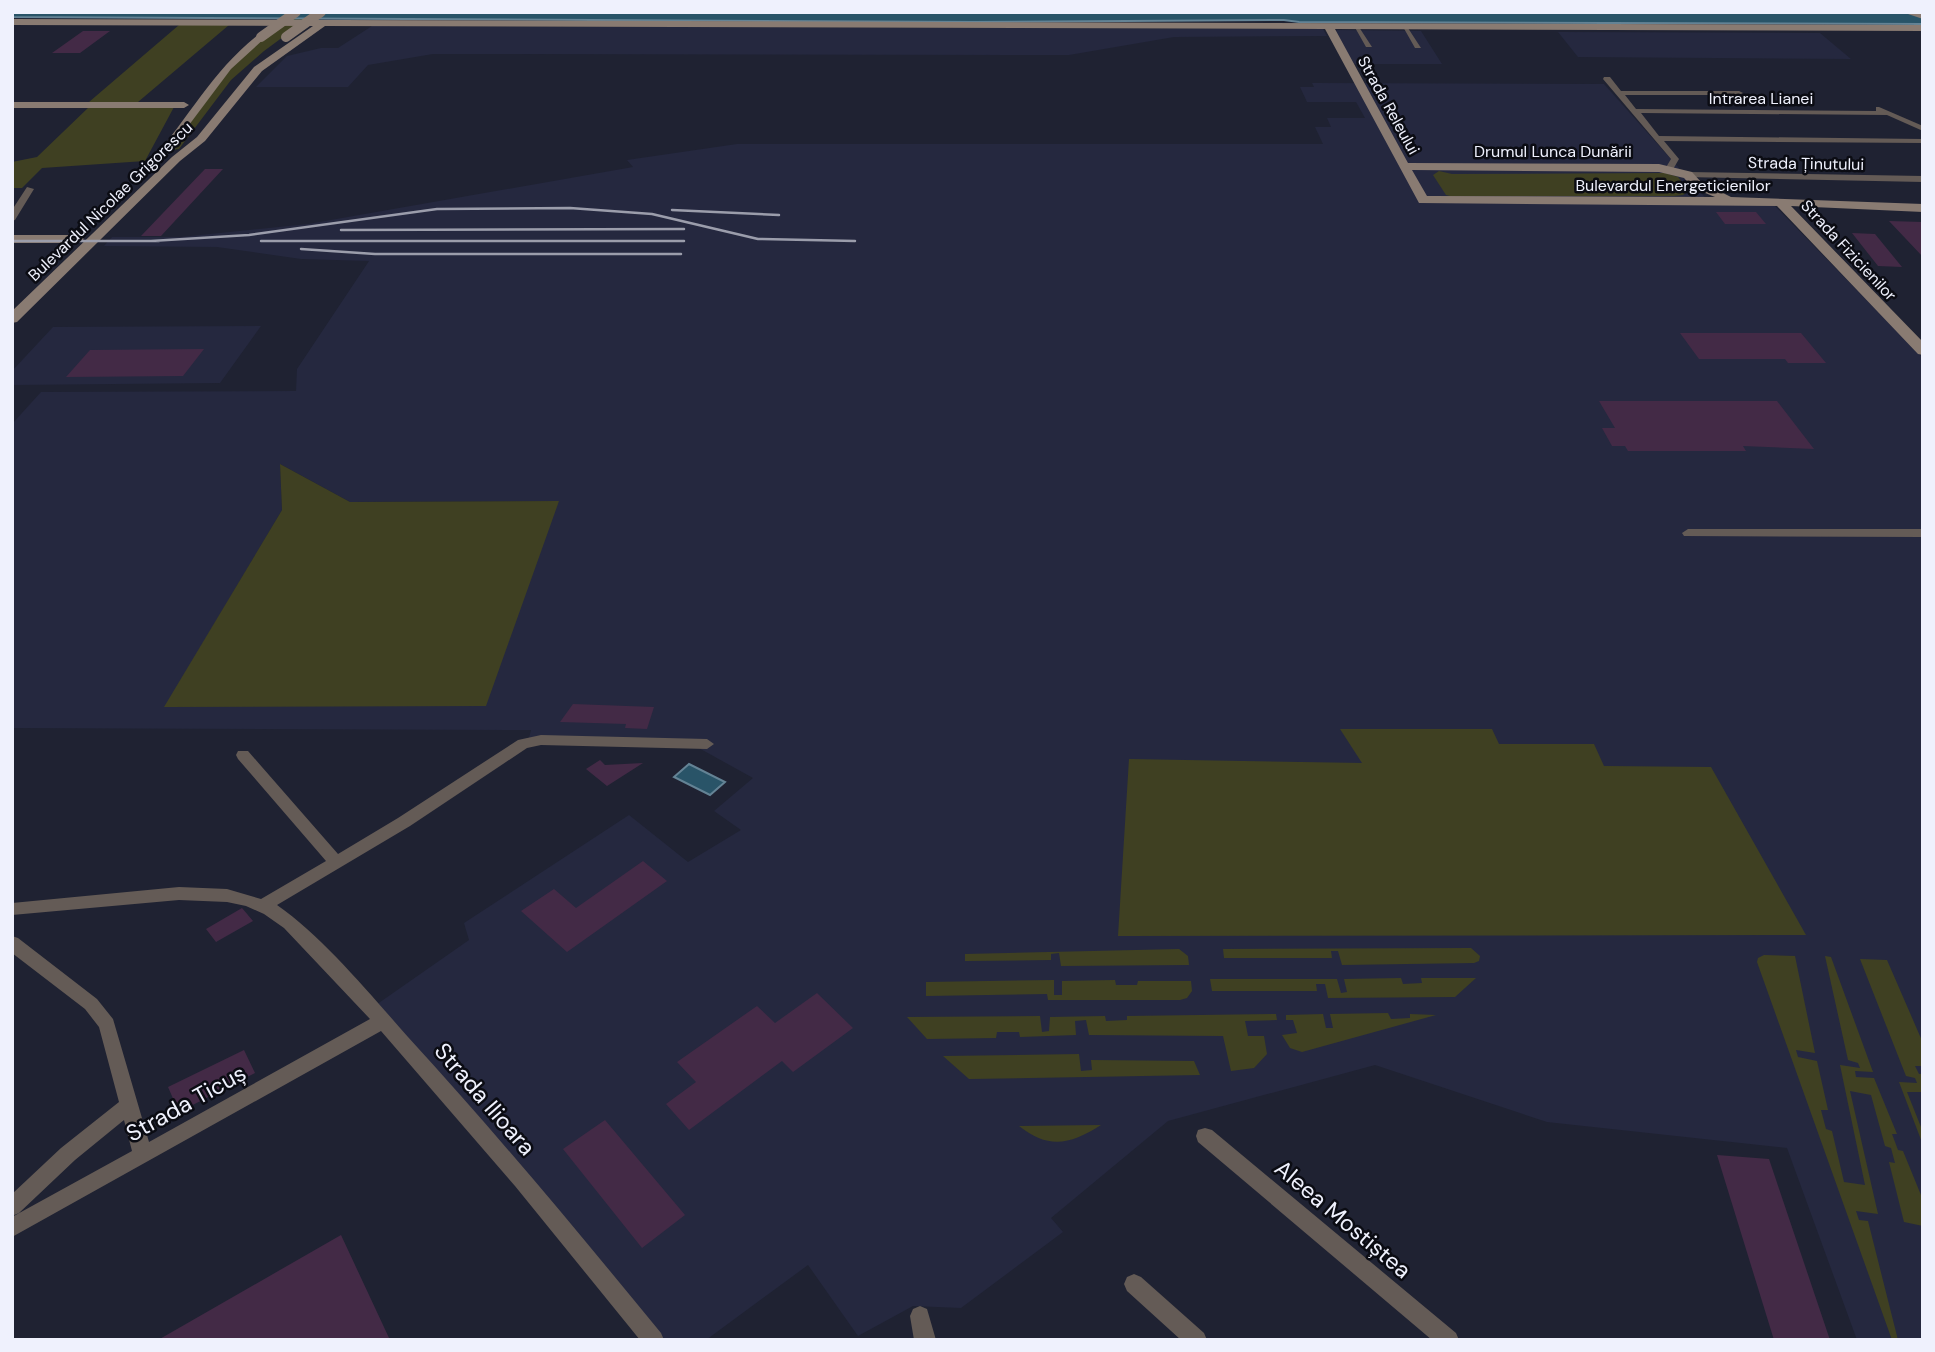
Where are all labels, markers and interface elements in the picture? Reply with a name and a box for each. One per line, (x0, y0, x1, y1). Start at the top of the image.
street label: Strada Releului (1353, 52, 1424, 158)
street label: Intrarea Lianei (1709, 88, 1813, 109)
street label: Bulevardul Nicolae Grigorescu (24, 117, 197, 286)
street label: Drumul Lunca Dunării (1474, 141, 1632, 162)
street label: Strada Ținutului (1748, 152, 1864, 175)
street label: Bulevardul Energeticienilor (1575, 175, 1771, 196)
street label: Strada Fizicienilor (1796, 195, 1901, 305)
street label: Strada Ilioara (428, 1036, 542, 1162)
street label: Strada Ticuș (121, 1058, 251, 1148)
street label: Aleea Mostiștea (1269, 1153, 1417, 1285)

